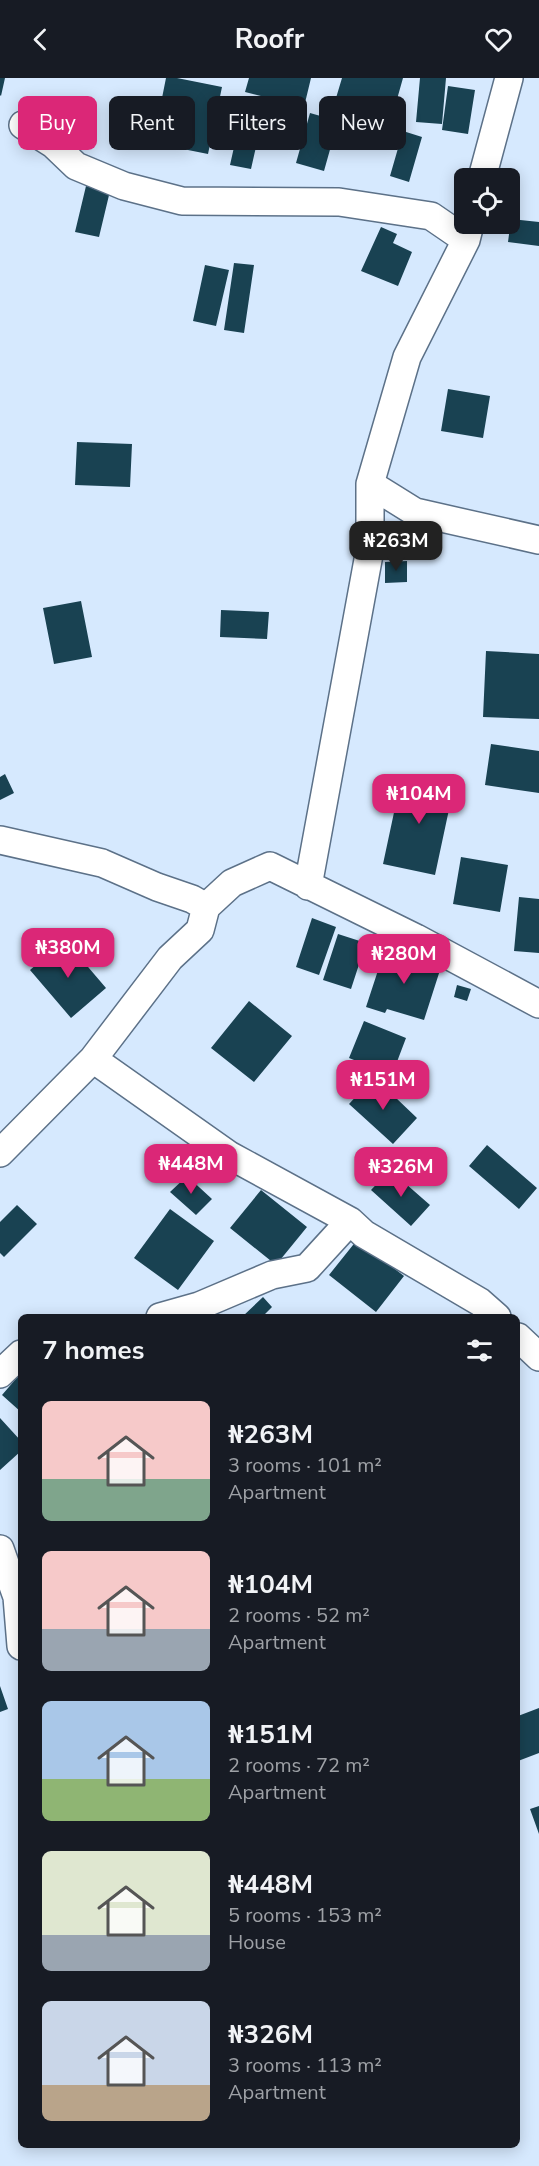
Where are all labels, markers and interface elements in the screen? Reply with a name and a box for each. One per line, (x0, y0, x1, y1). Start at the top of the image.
text: Roofr (235, 21, 304, 58)
icon: back (24, 23, 57, 56)
icon: heart (482, 23, 515, 56)
chip: Buy (18, 96, 97, 150)
chip: Rent (109, 96, 195, 150)
chip: Filters (207, 96, 307, 150)
chip: New (319, 96, 406, 150)
map controls (454, 168, 520, 234)
button: locate (454, 168, 520, 234)
pin: ₦263M (354, 521, 438, 572)
text: ₦263M (363, 527, 429, 554)
pin: ₦104M (377, 774, 461, 825)
text: ₦104M (386, 780, 452, 807)
pin: ₦380M (26, 928, 110, 979)
text: ₦380M (35, 934, 101, 961)
pin: ₦280M (362, 934, 446, 985)
text: ₦280M (371, 940, 437, 967)
pin: ₦151M (341, 1060, 425, 1111)
text: ₦151M (350, 1066, 416, 1093)
pin: ₦448M (149, 1144, 233, 1195)
pin: ₦326M (359, 1147, 443, 1198)
text: ₦448M (158, 1150, 224, 1177)
text: ₦326M (368, 1153, 434, 1180)
text: 7 homes (42, 1333, 144, 1368)
icon: filters (463, 1334, 496, 1367)
text: ₦263M (228, 1417, 313, 1452)
icon: home (90, 1425, 162, 1497)
text: 3 rooms · 101 m² (228, 1452, 382, 1479)
text: Apartment (228, 1479, 326, 1506)
text: ₦104M (228, 1567, 313, 1602)
icon: home (90, 1575, 162, 1647)
text: 2 rooms · 52 m² (228, 1602, 370, 1629)
text: Apartment (228, 1629, 326, 1656)
text: ₦151M (228, 1717, 313, 1752)
icon: home (90, 1725, 162, 1797)
text: 2 rooms · 72 m² (228, 1752, 370, 1779)
text: Apartment (228, 1779, 326, 1806)
text: ₦448M (228, 1867, 313, 1902)
icon: home (90, 1875, 162, 1947)
text: 5 rooms · 153 m² (228, 1902, 382, 1929)
text: House (228, 1929, 286, 1956)
text: ₦326M (228, 2017, 313, 2052)
icon: home (90, 2025, 162, 2097)
text: 3 rooms · 113 m² (228, 2052, 382, 2079)
text: Apartment (228, 2079, 326, 2106)

